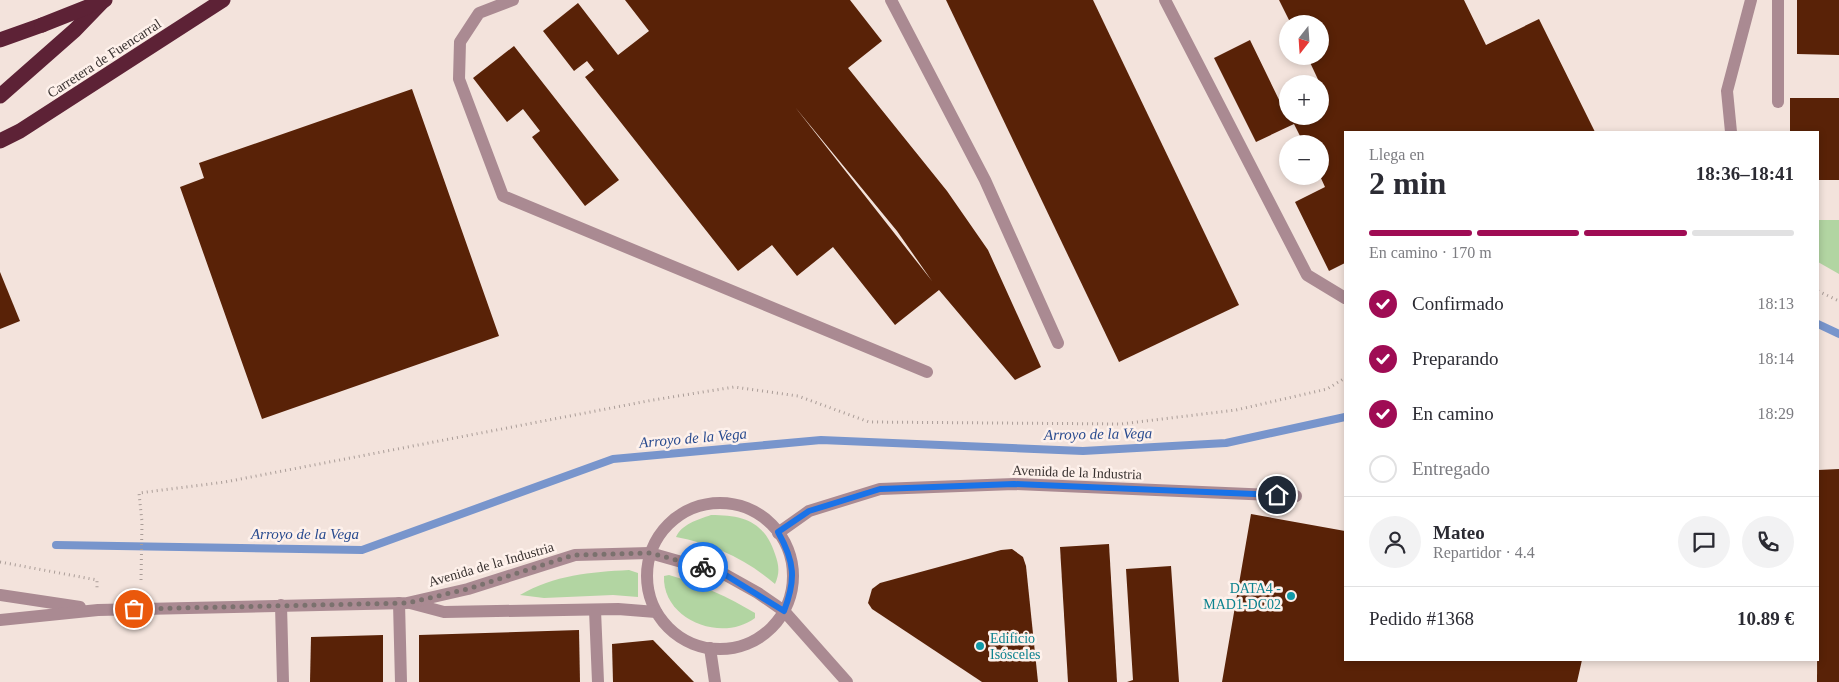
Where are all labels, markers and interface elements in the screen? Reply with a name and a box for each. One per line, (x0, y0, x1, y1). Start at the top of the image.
north arrow (1279, 15, 1329, 65)
map controls (1279, 15, 1329, 185)
street label: Carretera de Fuencarral (45, 16, 164, 101)
button: + (1279, 75, 1329, 125)
button: − (1279, 135, 1329, 185)
text: Llega en (1369, 146, 1425, 163)
text: 18:36–18:41 (1696, 163, 1794, 184)
text: 2 min (1369, 165, 1446, 201)
text: En camino · 170 m (1369, 244, 1492, 261)
icon: check (1369, 290, 1397, 318)
text: Confirmado (1412, 293, 1504, 314)
text: 18:13 (1758, 295, 1794, 312)
icon: check (1369, 345, 1397, 373)
text: Preparando (1412, 348, 1499, 369)
text: 18:14 (1758, 350, 1794, 367)
icon: check (1369, 400, 1397, 428)
text: En camino (1412, 403, 1494, 424)
text: 18:29 (1758, 405, 1794, 422)
water label: Arroyo de la Vega (637, 425, 748, 451)
water label: Arroyo de la Vega (1043, 425, 1152, 443)
text: Entregado (1412, 458, 1490, 479)
street label: Avenida de la Industria (1012, 463, 1143, 482)
pin (1256, 474, 1298, 516)
icon: home (1263, 481, 1291, 509)
button: person (1369, 516, 1421, 568)
button: chat (1678, 516, 1730, 568)
button: phone (1742, 516, 1794, 568)
text: Mateo (1433, 522, 1485, 543)
water label: Arroyo de la Vega (250, 526, 359, 542)
street label: Avenida de la Industria (427, 539, 556, 590)
courier (678, 542, 728, 592)
text: Repartidor · 4.4 (1433, 544, 1535, 561)
icon: bike (689, 553, 717, 581)
place label: DATA4 - MAD1-DC02 (1203, 581, 1281, 612)
pin (113, 588, 155, 630)
marker: DATA4 - MAD1-DC02 (1285, 590, 1297, 602)
icon: bag (120, 595, 148, 623)
text: Pedido #1368 (1369, 608, 1474, 629)
text: 10.89 € (1737, 608, 1794, 629)
place label: Edificio Isósceles (990, 631, 1041, 662)
marker: Edificio Isósceles (974, 640, 986, 652)

